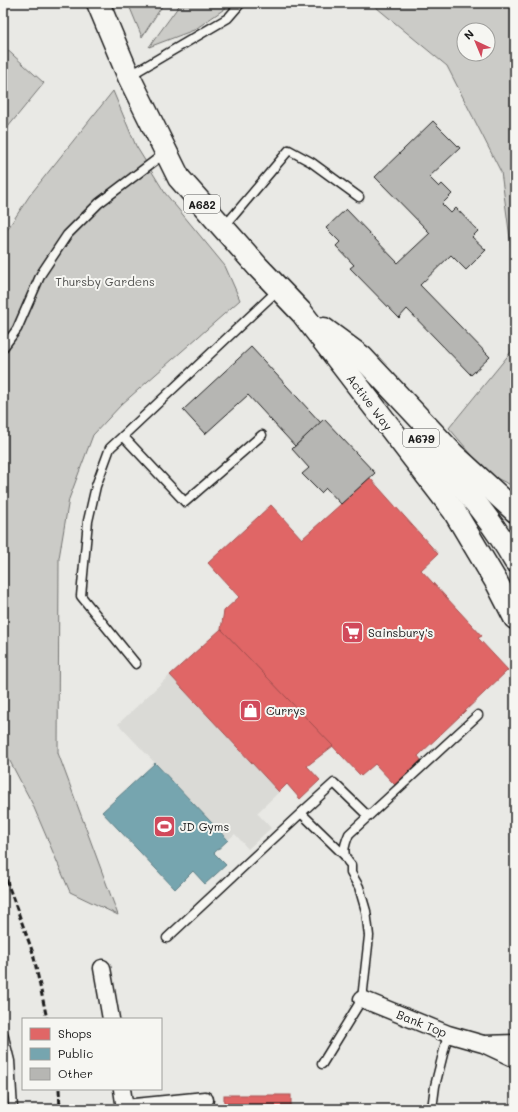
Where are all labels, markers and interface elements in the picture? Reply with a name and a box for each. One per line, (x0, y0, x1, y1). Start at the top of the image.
north arrow (456, 22, 496, 62)
text: N (460, 26, 477, 43)
road number: A682 (184, 195, 220, 213)
park label: Thursby Gardens (55, 273, 155, 289)
street label: Active Way (344, 371, 396, 433)
road number: A679 (403, 429, 439, 447)
supermarket icon: Sainsbury's (339, 619, 365, 645)
place label: Sainsbury's (368, 624, 434, 640)
shop icon: Currys (237, 697, 263, 723)
place label: Currys (266, 702, 305, 718)
sports icon: JD Gyms (152, 813, 178, 839)
place label: JD Gyms (180, 818, 229, 834)
street label: Bank Top (394, 1006, 450, 1040)
legend (22, 1018, 162, 1090)
text: Shops (58, 1025, 92, 1041)
text: Public (58, 1045, 93, 1061)
text: Other (58, 1065, 93, 1081)

